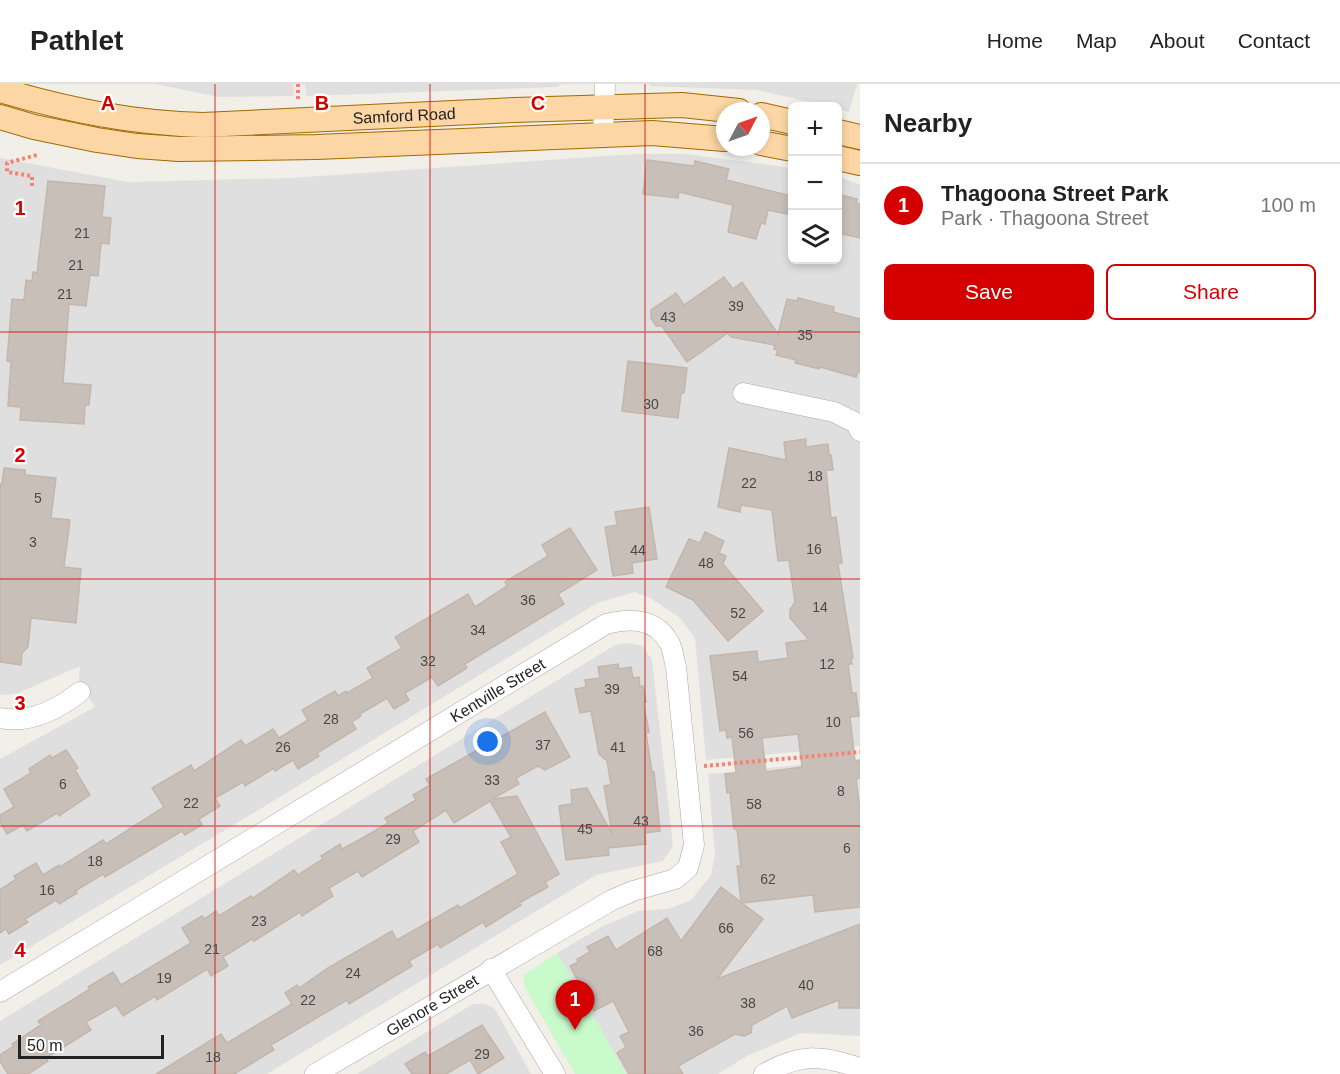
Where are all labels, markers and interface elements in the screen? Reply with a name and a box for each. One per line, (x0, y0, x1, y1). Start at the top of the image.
text: Pathlet (30, 25, 123, 56)
text: Home (987, 29, 1043, 52)
text: Map (1076, 29, 1117, 52)
text: About (1150, 29, 1205, 52)
text: Contact (1238, 29, 1310, 52)
text: A (101, 92, 115, 114)
text: B (315, 92, 329, 114)
text: C (531, 92, 545, 114)
north arrow (716, 102, 770, 156)
map controls (788, 102, 842, 264)
button: + (788, 102, 842, 156)
street label: Samford Road (352, 105, 456, 127)
text: Nearby (884, 108, 972, 138)
button: − (788, 156, 842, 210)
text: Thagoona Street Park (941, 181, 1168, 206)
text: 1 (898, 194, 909, 216)
text: 100 m (1260, 194, 1316, 216)
text: 1 (14, 197, 26, 219)
text: Park · Thagoona Street (941, 207, 1149, 229)
button: layers (788, 210, 842, 264)
house number: 21 (74, 225, 90, 241)
house number: 21 (68, 257, 84, 273)
button: Save (884, 264, 1094, 320)
button: Share (1106, 264, 1316, 320)
house number: 21 (57, 286, 73, 302)
house number: 39 (728, 298, 744, 314)
house number: 43 (660, 309, 676, 325)
house number: 35 (797, 327, 813, 343)
house number: 30 (643, 396, 659, 412)
text: 2 (14, 444, 26, 466)
house number: 18 (807, 468, 823, 484)
house number: 22 (741, 475, 757, 491)
house number: 5 (34, 490, 42, 506)
house number: 3 (29, 534, 37, 550)
house number: 16 (806, 541, 822, 557)
house number: 44 (630, 542, 646, 558)
house number: 48 (698, 555, 714, 571)
house number: 36 (520, 592, 536, 608)
house number: 14 (812, 599, 828, 615)
house number: 52 (730, 605, 746, 621)
house number: 34 (470, 622, 486, 638)
house number: 32 (420, 653, 436, 669)
street label: Kentville Street (447, 655, 549, 726)
house number: 12 (819, 656, 835, 672)
house number: 54 (732, 668, 748, 684)
house number: 39 (604, 681, 620, 697)
text: 3 (14, 692, 26, 714)
house number: 28 (323, 711, 339, 727)
house number: 10 (825, 714, 841, 730)
house number: 56 (738, 725, 754, 741)
your location (473, 727, 502, 756)
house number: 37 (535, 737, 551, 753)
house number: 26 (275, 739, 291, 755)
house number: 41 (610, 739, 626, 755)
house number: 33 (484, 772, 500, 788)
house number: 6 (59, 776, 67, 792)
house number: 8 (837, 783, 845, 799)
house number: 22 (183, 795, 199, 811)
house number: 58 (746, 796, 762, 812)
house number: 43 (633, 813, 649, 829)
house number: 45 (577, 821, 593, 837)
house number: 29 (385, 831, 401, 847)
house number: 6 (843, 840, 851, 856)
house number: 18 (87, 853, 103, 869)
house number: 62 (760, 871, 776, 887)
house number: 16 (39, 882, 55, 898)
house number: 23 (251, 913, 267, 929)
house number: 66 (718, 920, 734, 936)
text: 4 (14, 939, 26, 961)
house number: 21 (204, 941, 220, 957)
house number: 68 (647, 943, 663, 959)
house number: 24 (345, 965, 361, 981)
house number: 19 (156, 970, 172, 986)
street label: Glenore Street (383, 971, 482, 1040)
house number: 40 (798, 977, 814, 993)
pin: 1 (556, 980, 594, 1030)
house number: 22 (300, 992, 316, 1008)
house number: 38 (740, 995, 756, 1011)
house number: 36 (688, 1023, 704, 1039)
scale bar (18, 1032, 164, 1060)
text: 50 m (27, 1037, 63, 1054)
house number: 29 (474, 1046, 490, 1062)
house number: 18 (205, 1049, 221, 1065)

